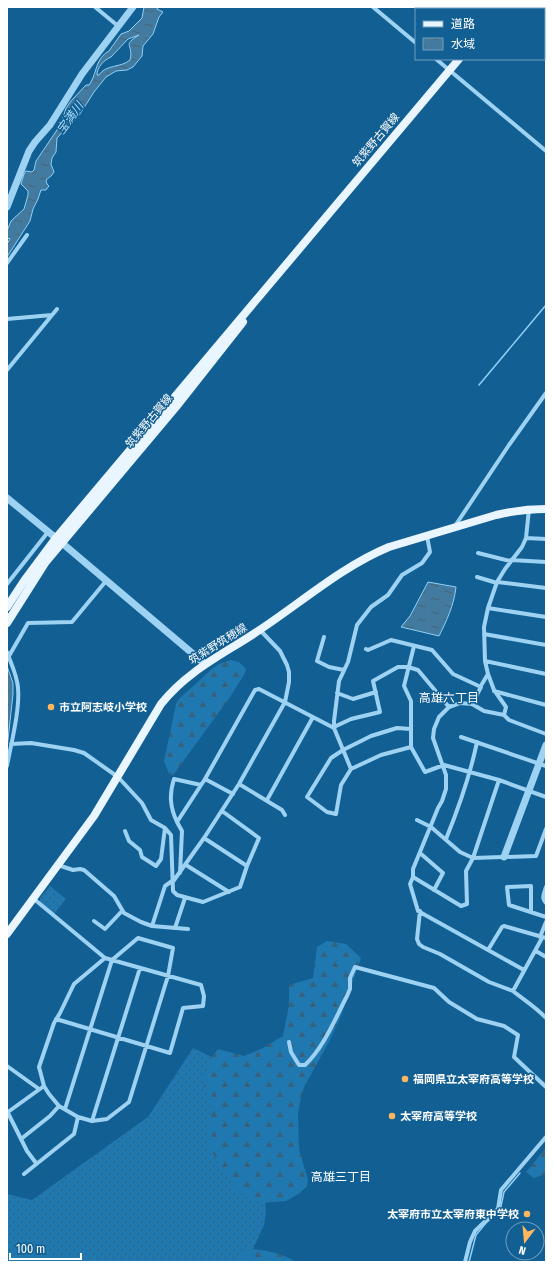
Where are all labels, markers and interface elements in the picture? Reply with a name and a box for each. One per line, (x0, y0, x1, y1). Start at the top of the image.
legend (415, 8, 545, 60)
text: 道路 (451, 17, 475, 31)
text: 水域 (451, 37, 475, 51)
water label: 宝満川 (54, 98, 87, 137)
street label: 筑紫野古賀線 (350, 111, 402, 169)
street label: 筑紫野古賀線 (123, 392, 175, 450)
street label: 筑紫野筑穂線 (187, 621, 249, 667)
district label: 高雄六丁目 (419, 691, 479, 705)
place label: 市立阿志岐小学校 (59, 701, 147, 714)
marker: 市立阿志岐小学校 (46, 702, 56, 712)
place label: 福岡県立太宰府高等学校 (413, 1073, 534, 1086)
marker: 福岡県立太宰府高等学校 (400, 1074, 410, 1084)
place label: 太宰府高等学校 (400, 1110, 477, 1123)
marker: 太宰府高等学校 (387, 1111, 397, 1121)
district label: 高雄三丁目 (311, 1170, 371, 1184)
place label: 太宰府市立太宰府東中学校 (387, 1208, 519, 1221)
marker: 太宰府市立太宰府東中学校 (522, 1209, 532, 1219)
north arrow (505, 1221, 545, 1261)
scale bar (10, 1235, 81, 1261)
text: 100 m (16, 1242, 45, 1256)
text: N (517, 1243, 527, 1257)

